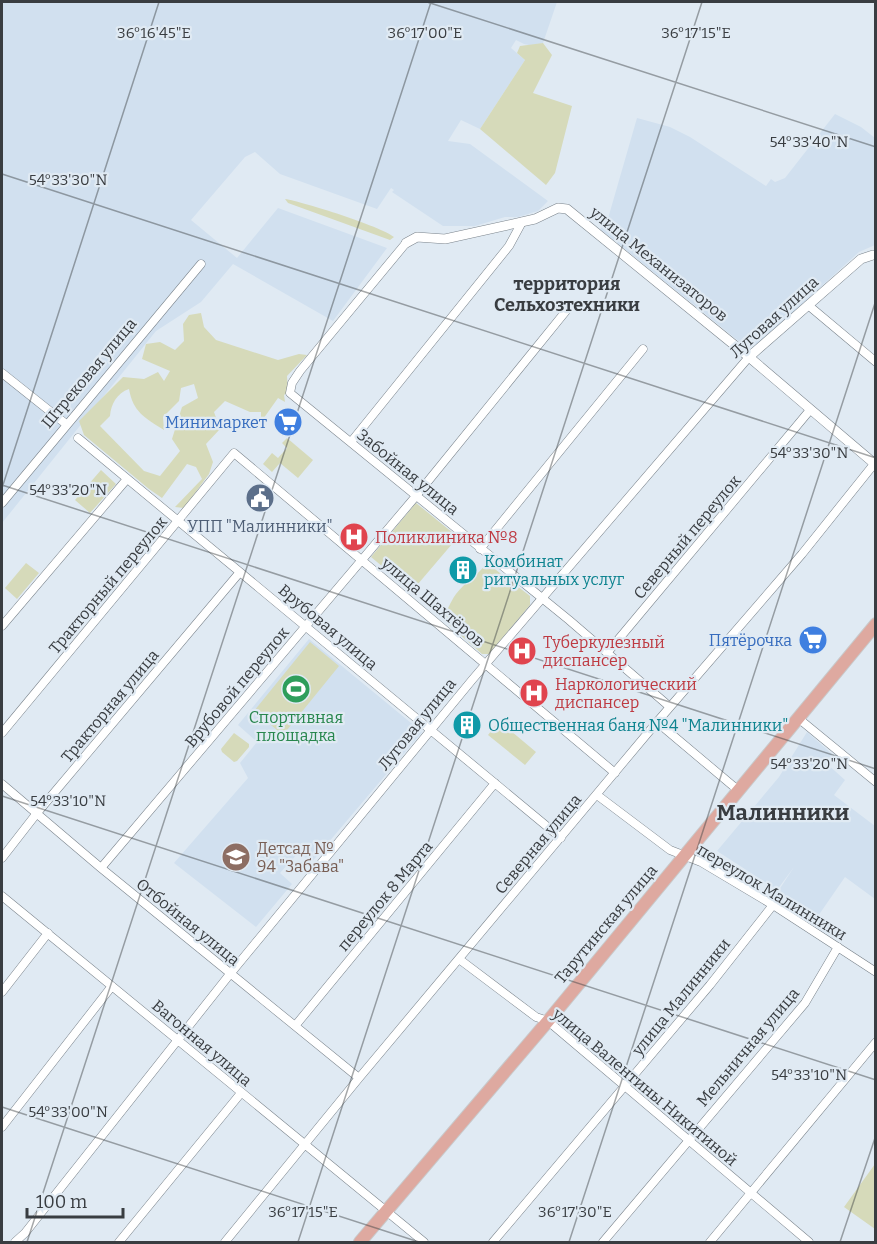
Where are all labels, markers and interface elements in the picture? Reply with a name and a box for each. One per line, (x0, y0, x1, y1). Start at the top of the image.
text: 36°16'45"E (117, 24, 191, 42)
text: 36°17'00"E (388, 24, 462, 42)
text: 36°17'15"E (661, 24, 731, 42)
text: 54°33'40"N (770, 133, 849, 151)
text: 54°33'30"N (29, 171, 107, 189)
street label: улица Механизаторов (586, 202, 732, 325)
street label: Луговая улица (726, 272, 822, 362)
district label: территория Сельхозтехники (494, 273, 640, 316)
street label: Штрековая улица (37, 314, 141, 432)
supermarket icon: Минимаркет (272, 406, 304, 438)
place label: Минимаркет (165, 413, 267, 432)
street label: Забойная улица (353, 425, 463, 519)
text: 54°33'30"N (770, 444, 848, 462)
street label: Северный переулок (630, 471, 745, 603)
text: 54°33'20"N (29, 481, 107, 499)
public building icon: УПП "Малинники" (244, 482, 276, 514)
street label: Тракторный переулок (45, 512, 171, 657)
place label: УПП "Малинники" (187, 517, 333, 536)
hospital icon: Поликлиника №8 (338, 521, 370, 553)
place label: Поликлиника №8 (375, 528, 518, 547)
place label: Комбинат ритуальных услуг (484, 552, 625, 589)
street label: улица Шахтёров (377, 553, 488, 651)
building icon: Комбинат ритуальных услуг (447, 554, 479, 586)
street label: Врубовая улица (275, 580, 381, 674)
street label: Врубовой переулок (181, 623, 293, 751)
supermarket icon: Пятёрочка (797, 624, 829, 656)
place label: Пятёрочка (709, 631, 792, 650)
place label: Туберкулезный диспансер (543, 633, 665, 670)
hospital icon: Туберкулезный диспансер (506, 635, 538, 667)
street label: Тракторная улица (57, 645, 163, 766)
sports icon: Спортивная площадка (280, 673, 312, 705)
street label: Луговая улица (374, 674, 460, 774)
place label: Наркологический диспансер (555, 675, 697, 712)
hospital icon: Наркологический диспансер (518, 677, 550, 709)
place label: Спортивная площадка (249, 708, 343, 745)
building icon: Общественная баня №4 "Малинники" (451, 709, 483, 741)
place label: Общественная баня №4 "Малинники" (488, 716, 788, 735)
text: 54°33'20"N (770, 755, 848, 773)
street label: Северная улица (491, 790, 585, 898)
text: 54°33'10"N (30, 792, 106, 810)
district label: Малинники (717, 799, 850, 826)
street label: переулок 8 Марта (333, 837, 437, 955)
place label: Детсад № 94 "Забава" (257, 839, 344, 876)
street label: переулок Малинники (694, 840, 850, 944)
school or university icon: Детсад № 94 "Забава" (220, 841, 252, 873)
street label: Тарутинская улица (551, 861, 661, 987)
street label: Отбойная улица (132, 874, 244, 970)
street label: улица Малинники (627, 935, 734, 1060)
street label: Мельничная улица (693, 984, 803, 1110)
street label: Вагонная улица (148, 996, 256, 1090)
street label: улица Валентины Никитиной (548, 1004, 741, 1170)
text: 54°33'10"N (771, 1066, 847, 1084)
text: 54°33'00"N (28, 1103, 108, 1121)
scale bar (27, 1181, 123, 1219)
text: 100 m (36, 1191, 87, 1213)
text: 36°17'15"E (268, 1203, 338, 1221)
text: 36°17'30"E (538, 1203, 612, 1221)

